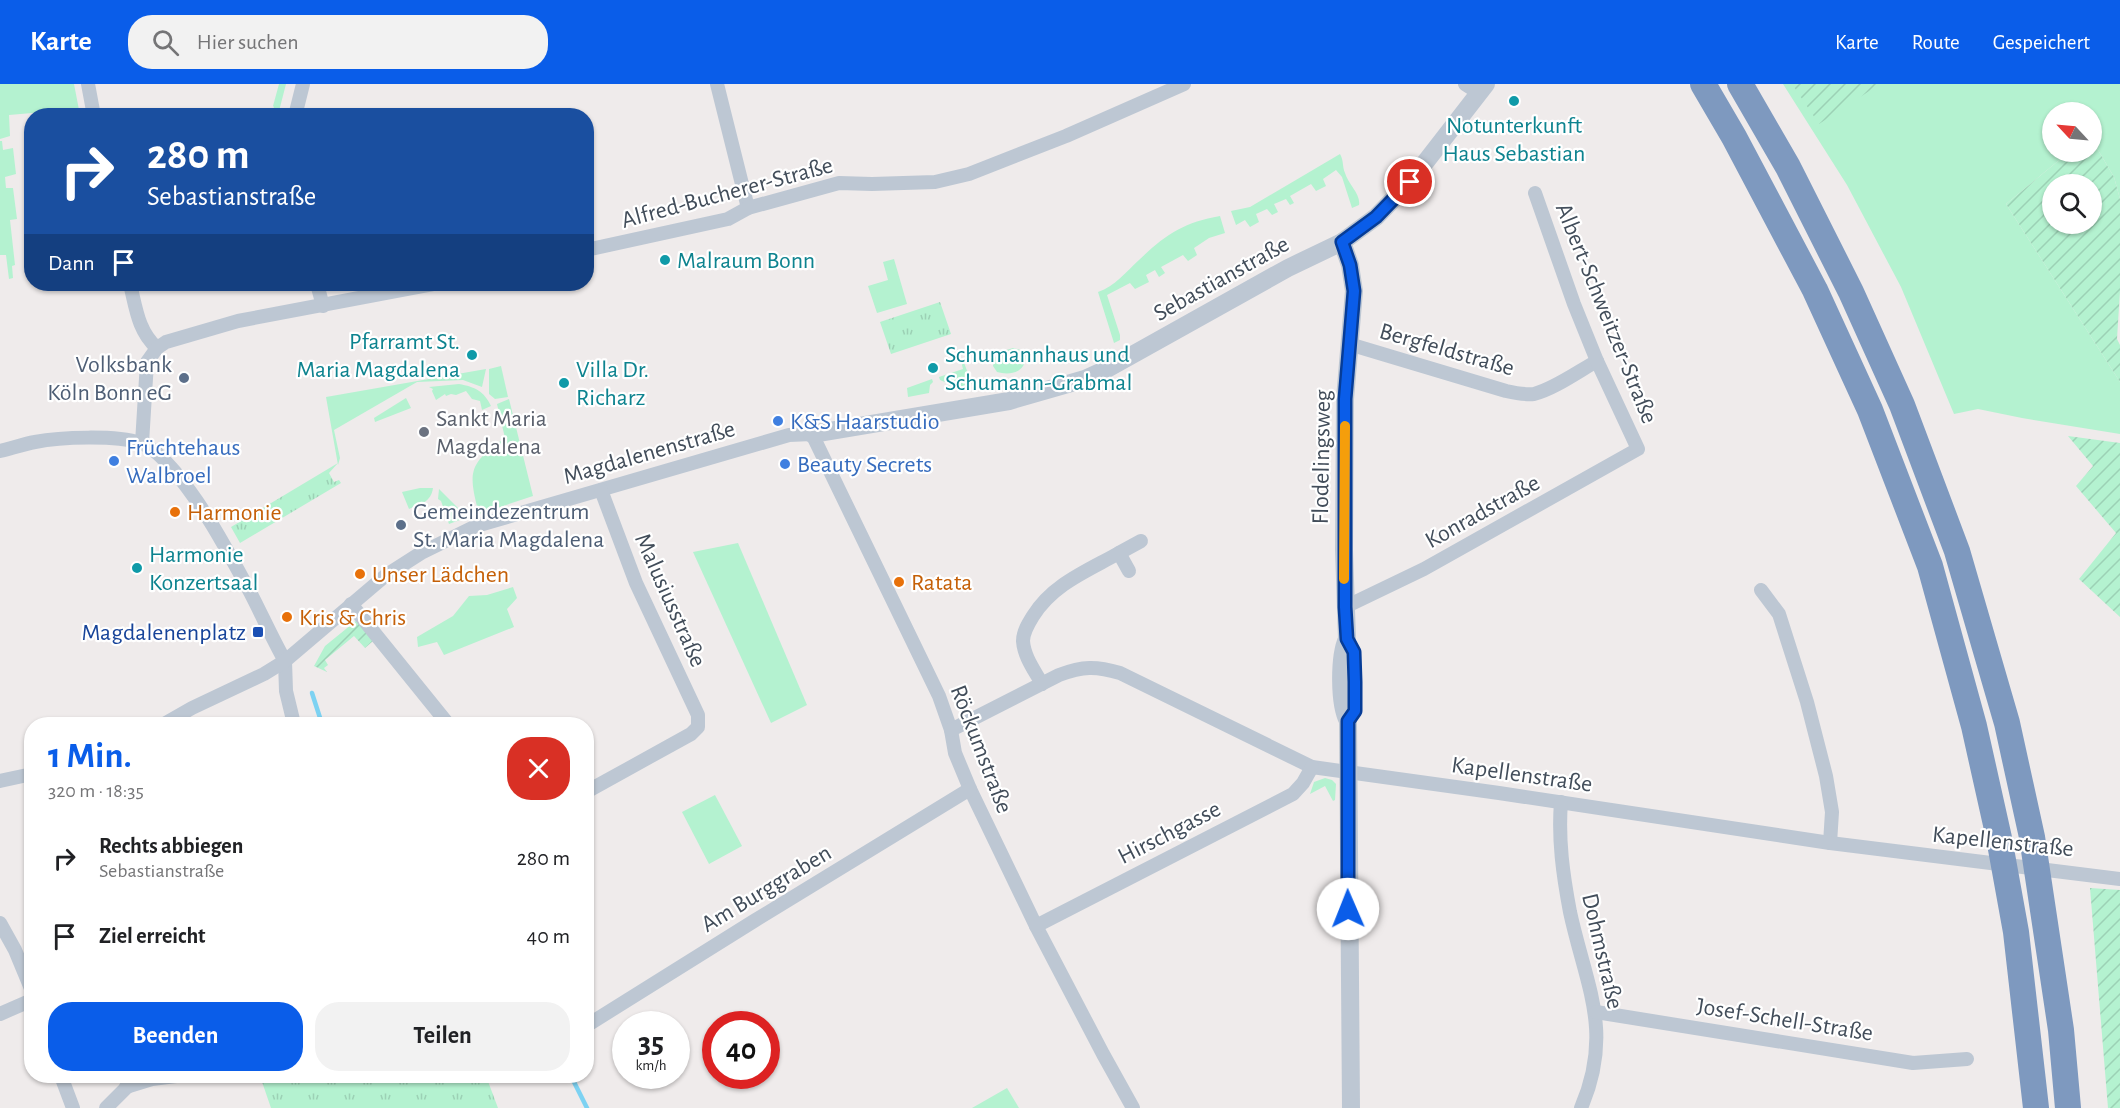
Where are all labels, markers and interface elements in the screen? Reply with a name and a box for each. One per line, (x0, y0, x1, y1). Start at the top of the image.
search box (128, 15, 548, 69)
icon: search (149, 26, 182, 59)
text: Karte (30, 28, 92, 56)
text: Hier suchen (197, 31, 299, 53)
text: Karte (1835, 32, 1879, 53)
text: Route (1912, 32, 1960, 53)
text: Gespeichert (1993, 32, 2090, 53)
marker: Notunterkunft Haus Sebastian (1507, 94, 1521, 108)
north arrow (2042, 102, 2102, 162)
map controls (2042, 102, 2102, 234)
place label: Notunterkunft Haus Sebastian (1442, 114, 1586, 166)
icon: right (48, 132, 126, 210)
text: 280 m (147, 134, 250, 176)
street label: Alfred-Bucherer-Straße (619, 153, 836, 233)
pin (1384, 156, 1435, 207)
icon: arrive (1393, 165, 1426, 198)
button: search (2042, 174, 2102, 234)
text: Sebastianstraße (147, 183, 316, 210)
street label: Albert-Schweitzer-Straße (1551, 200, 1661, 427)
street label: Sebastianstraße (1150, 232, 1293, 326)
icon: arrive (107, 246, 140, 279)
place label: Malraum Bonn (677, 249, 815, 273)
text: Dann (48, 252, 95, 274)
marker: Malraum Bonn (658, 253, 672, 267)
street label: Bergfeldstraße (1377, 319, 1517, 381)
place label: Pfarramt St. Maria Magdalena (296, 330, 460, 382)
place label: Schumannhaus und Schumann-Grabmal (945, 343, 1132, 395)
marker: Pfarramt St. Maria Magdalena (465, 348, 479, 362)
place label: Volksbank Köln Bonn eG (47, 353, 172, 405)
place label: Villa Dr. Richarz (576, 358, 649, 410)
marker: Schumannhaus und Schumann-Grabmal (926, 361, 940, 375)
marker: Volksbank Köln Bonn eG (177, 371, 191, 385)
marker: Villa Dr. Richarz (557, 376, 571, 390)
street label: Flodelingsweg (1309, 389, 1335, 525)
place label: Sankt Maria Magdalena (436, 407, 547, 459)
place label: K&S Haarstudio (790, 410, 939, 434)
marker: K&S Haarstudio (771, 414, 785, 428)
street label: Magdalenenstraße (561, 417, 738, 489)
marker: Sankt Maria Magdalena (417, 425, 431, 439)
place label: Früchtehaus Walbroel (126, 436, 240, 488)
place label: Beauty Secrets (797, 453, 932, 477)
marker: Früchtehaus Walbroel (107, 454, 121, 468)
marker: Beauty Secrets (778, 457, 792, 471)
street label: Konradstraße (1421, 471, 1544, 553)
place label: Gemeindezentrum St. Maria Magdalena (413, 500, 604, 552)
place label: Harmonie (187, 501, 282, 525)
marker: Harmonie (168, 505, 182, 519)
marker: Gemeindezentrum St. Maria Magdalena (394, 518, 408, 532)
street label: Malusiusstraße (630, 530, 710, 671)
place label: Harmonie Konzertsaal (149, 543, 259, 595)
marker: Harmonie Konzertsaal (130, 561, 144, 575)
place label: Unser Lädchen (372, 563, 509, 587)
marker: Unser Lädchen (353, 567, 367, 581)
place label: Ratata (911, 571, 972, 595)
marker: Ratata (892, 575, 906, 589)
place label: Kris & Chris (299, 606, 406, 630)
marker: Kris & Chris (280, 610, 294, 624)
place label: Magdalenenplatz (81, 621, 246, 645)
marker: Magdalenenplatz (251, 625, 265, 639)
street label: Röckumstraße (946, 682, 1016, 817)
button: close (507, 737, 570, 800)
text: 1 Min. (48, 738, 132, 774)
street label: Kapellenstraße (1450, 753, 1594, 797)
text: 320 m · 18:35 (48, 781, 144, 801)
street label: Hirschgasse (1114, 797, 1225, 869)
street label: Kapellenstraße (1931, 823, 2075, 861)
text: Rechts abbiegen (99, 835, 243, 857)
street label: Am Burggraben (697, 841, 836, 937)
icon: right (48, 842, 81, 875)
text: 280 m (517, 847, 570, 869)
text: Sebastianstraße (99, 861, 224, 881)
position arrow (1316, 877, 1380, 941)
street label: Dohmstraße (1577, 891, 1627, 1012)
icon: arrive (48, 920, 81, 953)
text: Ziel erreicht (99, 925, 206, 947)
text: 40 m (527, 925, 570, 947)
street label: Josef-Schell-Straße (1695, 994, 1875, 1046)
button: Beenden (48, 1002, 303, 1071)
button: Teilen (315, 1002, 570, 1071)
speed limit sign: 40 (702, 1011, 780, 1089)
text: 35 (638, 1028, 664, 1058)
text: km/h (636, 1058, 666, 1073)

